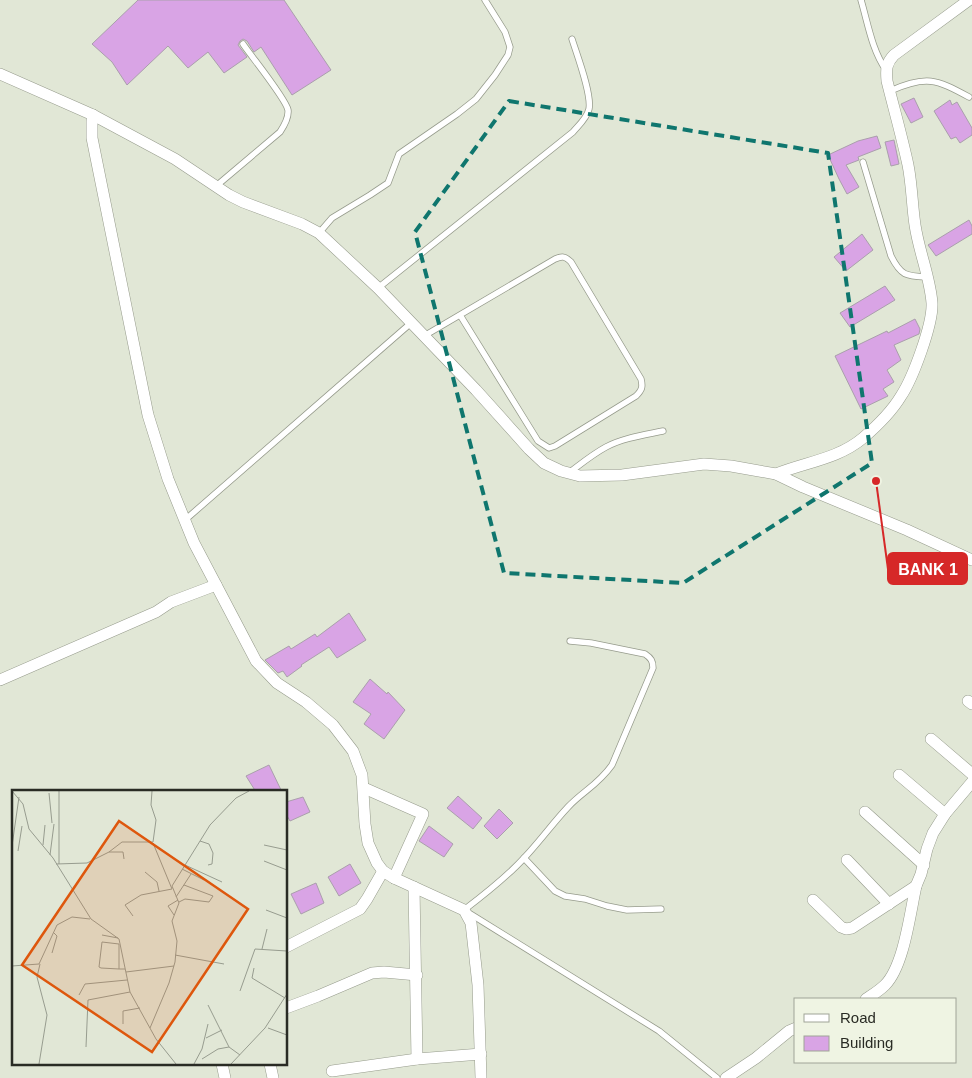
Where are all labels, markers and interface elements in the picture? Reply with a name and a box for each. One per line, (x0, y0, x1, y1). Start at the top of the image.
callout: BANK 1 (888, 553, 967, 584)
text: BANK 1 (898, 561, 958, 578)
inset map (12, 790, 288, 1066)
legend (794, 998, 957, 1063)
text: Road (840, 1009, 876, 1026)
text: Building (840, 1034, 893, 1051)

